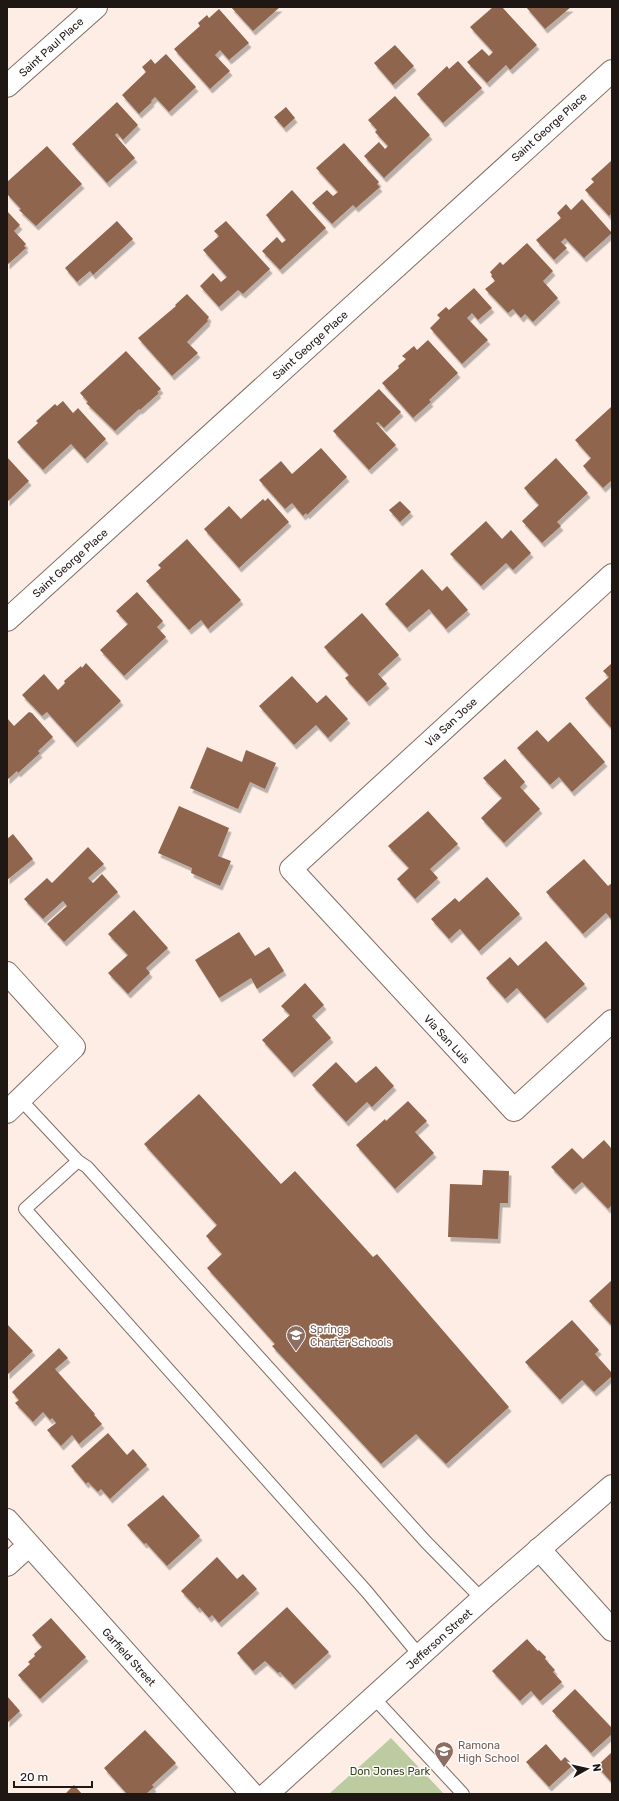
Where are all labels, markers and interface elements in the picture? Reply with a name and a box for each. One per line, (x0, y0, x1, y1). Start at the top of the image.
street label: Saint Paul Place (16, 15, 86, 80)
street label: Saint George Place (509, 90, 590, 165)
street label: Saint George Place (270, 308, 351, 383)
street label: Saint George Place (30, 526, 111, 601)
street label: Via San Jose (423, 695, 480, 750)
street label: Via San Luis (421, 1012, 473, 1067)
place label: Springs Charter Schools (310, 1323, 392, 1349)
school or university icon: Springs Charter Schools (285, 1324, 307, 1352)
street label: Jefferson Street (404, 1606, 475, 1672)
street label: Garfield Street (99, 1626, 159, 1690)
place label: Ramona High School (458, 1739, 519, 1765)
school or university icon: Ramona High School (433, 1740, 455, 1768)
north arrow (567, 1749, 607, 1789)
scale bar (14, 1763, 92, 1789)
text: N (589, 1763, 603, 1773)
park label: Don Jones Park (350, 1765, 431, 1778)
text: 20 m (20, 1770, 48, 1784)

